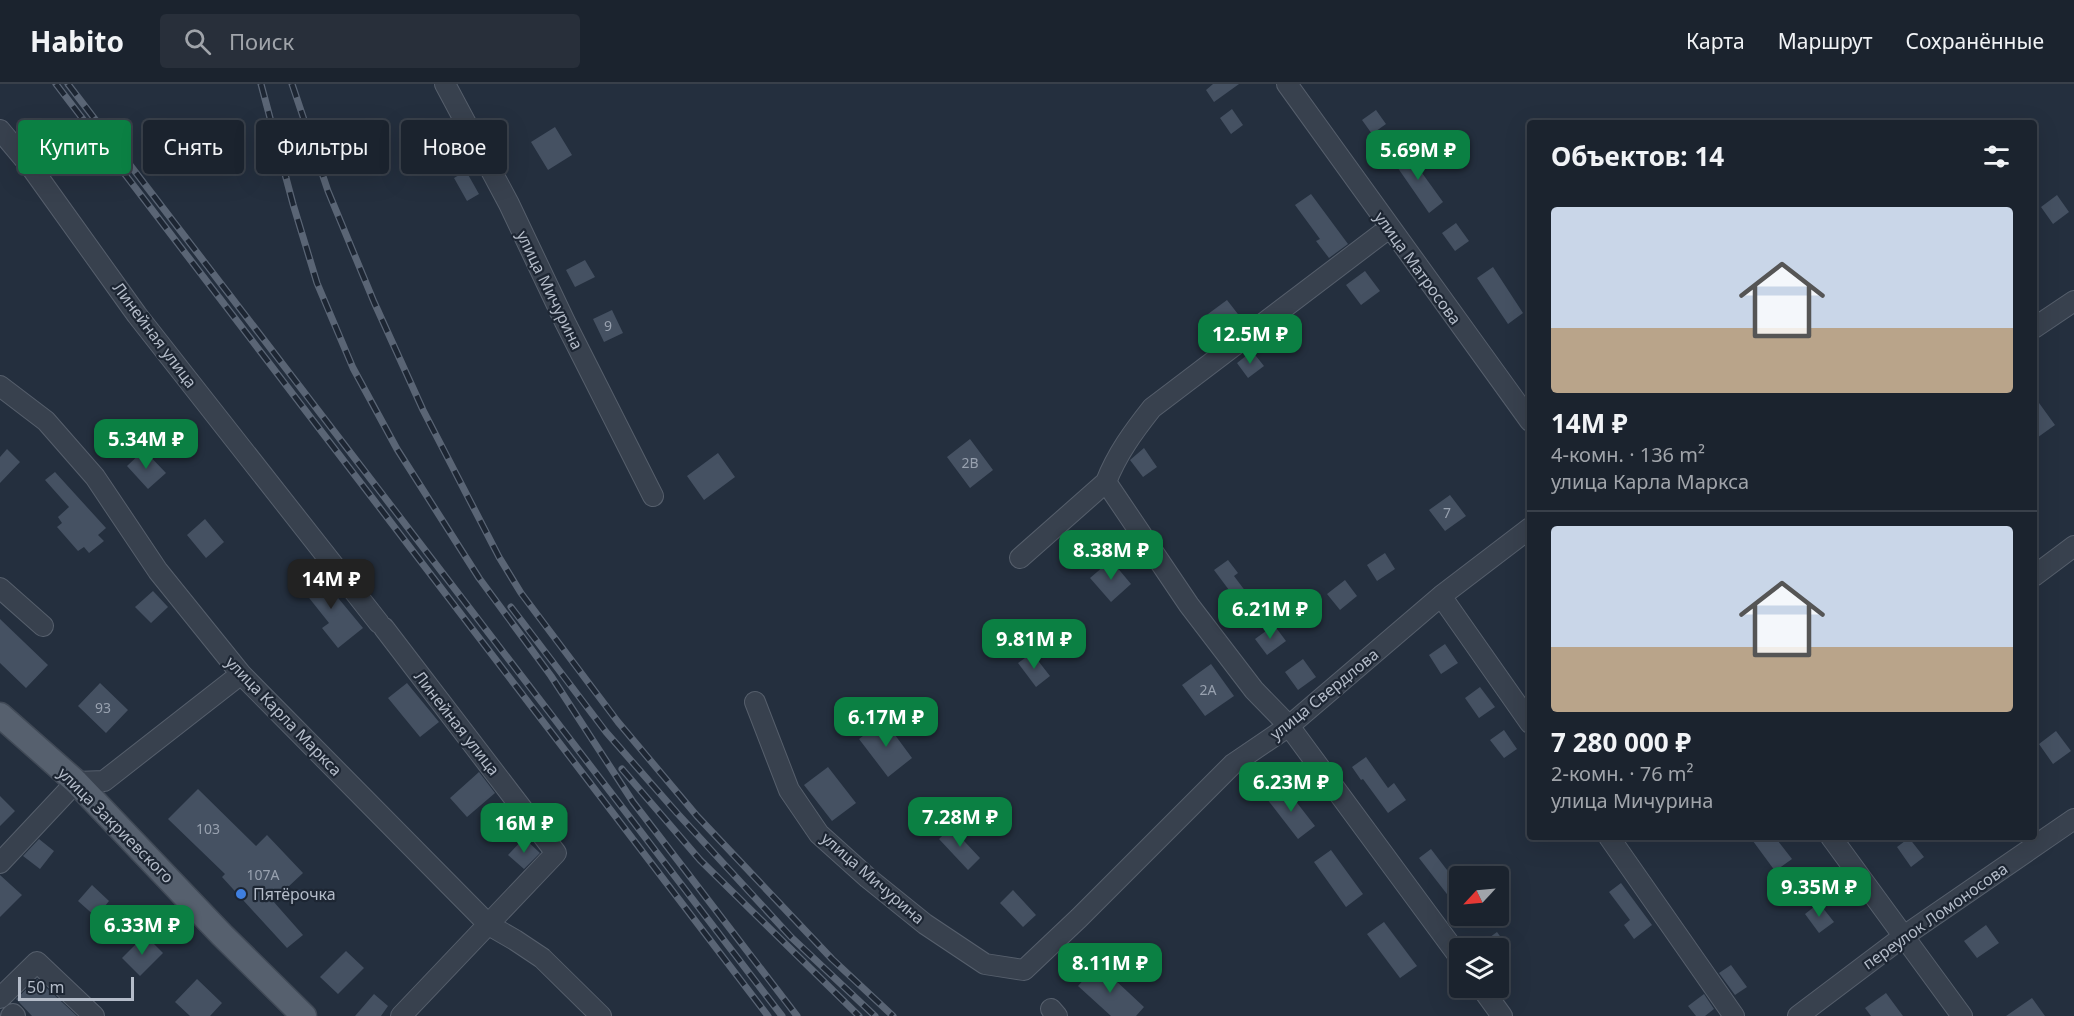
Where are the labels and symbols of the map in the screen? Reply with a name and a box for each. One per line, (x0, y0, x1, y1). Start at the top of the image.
pin: 5.69M ₽ (1363, 130, 1473, 181)
street label: улица Матросова (1370, 207, 1466, 329)
street label: улица Мичурина (512, 227, 588, 353)
street label: Линейная улица (108, 278, 202, 392)
pin: 12.5M ₽ (1195, 314, 1305, 365)
house number: 9 (604, 316, 612, 335)
pin: 5.34M ₽ (91, 419, 201, 470)
house number: 2В (961, 453, 979, 472)
house number: 7 (1443, 503, 1451, 522)
pin: 8.38M ₽ (1056, 530, 1166, 581)
pin: 14M ₽ (289, 559, 373, 610)
pin: 6.21M ₽ (1215, 589, 1325, 640)
pin: 9.81M ₽ (979, 619, 1089, 670)
street label: улица Свердлова (1265, 643, 1383, 745)
street label: улица Карла Маркса (221, 651, 347, 781)
street label: Линейная улица (409, 666, 505, 780)
house number: 2А (1200, 680, 1217, 699)
pin: 6.17M ₽ (831, 697, 941, 748)
house number: 93 (95, 698, 111, 717)
street label: улица Закриевского (53, 762, 179, 888)
pin: 6.23M ₽ (1236, 762, 1346, 813)
pin: 7.28M ₽ (905, 797, 1015, 848)
pin: 16M ₽ (482, 803, 566, 854)
house number: 103 (196, 819, 220, 838)
street label: улица Мичурина (817, 827, 929, 929)
street label: переулок Ломоносова (1858, 858, 2012, 974)
house number: 107А (247, 865, 280, 884)
north arrow (1449, 866, 1509, 926)
pin: 9.35M ₽ (1764, 867, 1874, 918)
place label: Пятёрочка (253, 883, 336, 905)
marker: Пятёрочка (234, 887, 248, 901)
pin: 6.33M ₽ (87, 905, 197, 956)
pin: 8.11M ₽ (1055, 943, 1165, 994)
scale bar (18, 974, 134, 1002)

